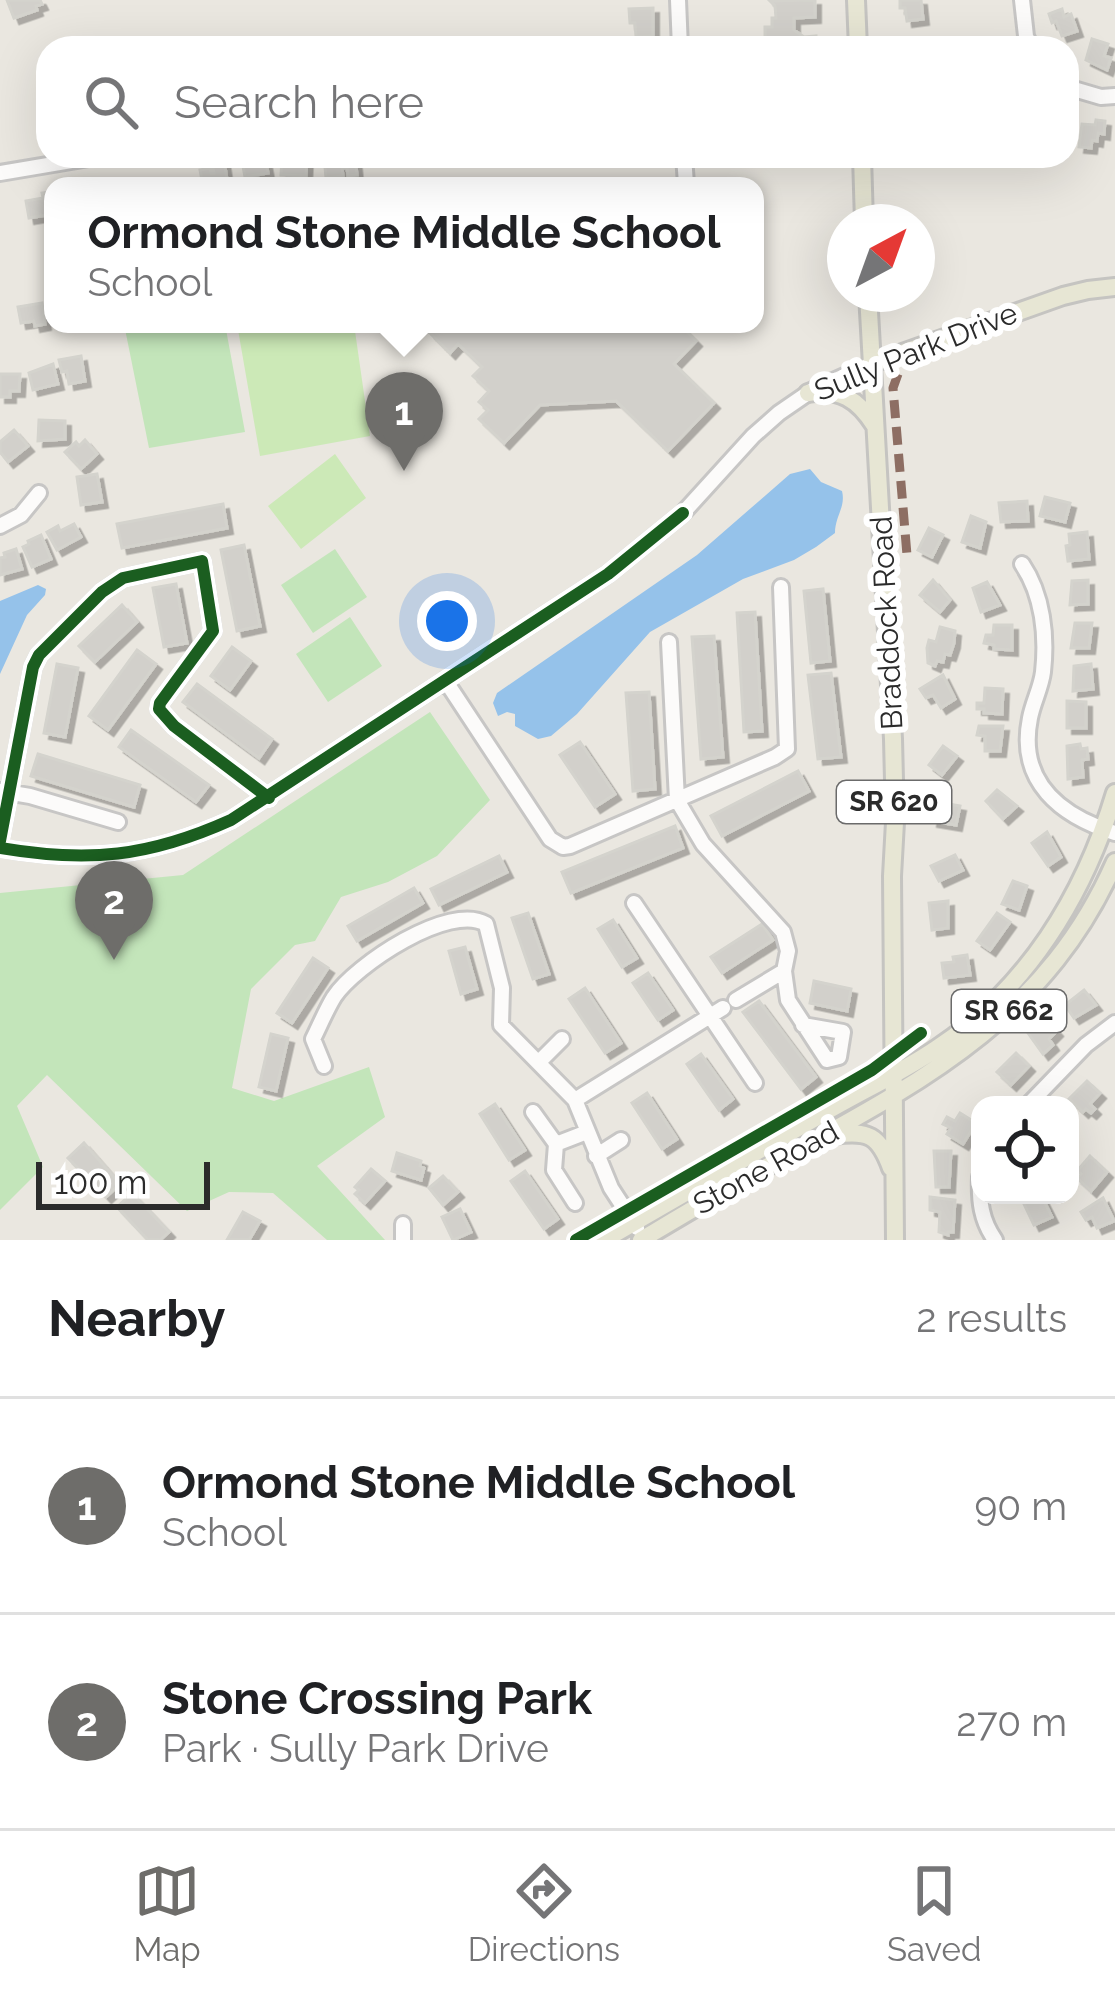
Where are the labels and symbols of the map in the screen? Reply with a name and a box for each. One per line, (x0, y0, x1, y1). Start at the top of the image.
north arrow (827, 204, 935, 312)
street label: Sully Park Drive (809, 295, 1022, 408)
pin: 1 (365, 372, 443, 471)
street label: Braddock Road (863, 515, 910, 731)
your location (417, 591, 477, 651)
road number: SR 620 (837, 781, 951, 823)
pin: 2 (75, 861, 153, 960)
road number: SR 662 (952, 990, 1066, 1032)
street label: Stone Road (687, 1113, 844, 1222)
scale bar (36, 1156, 210, 1209)

